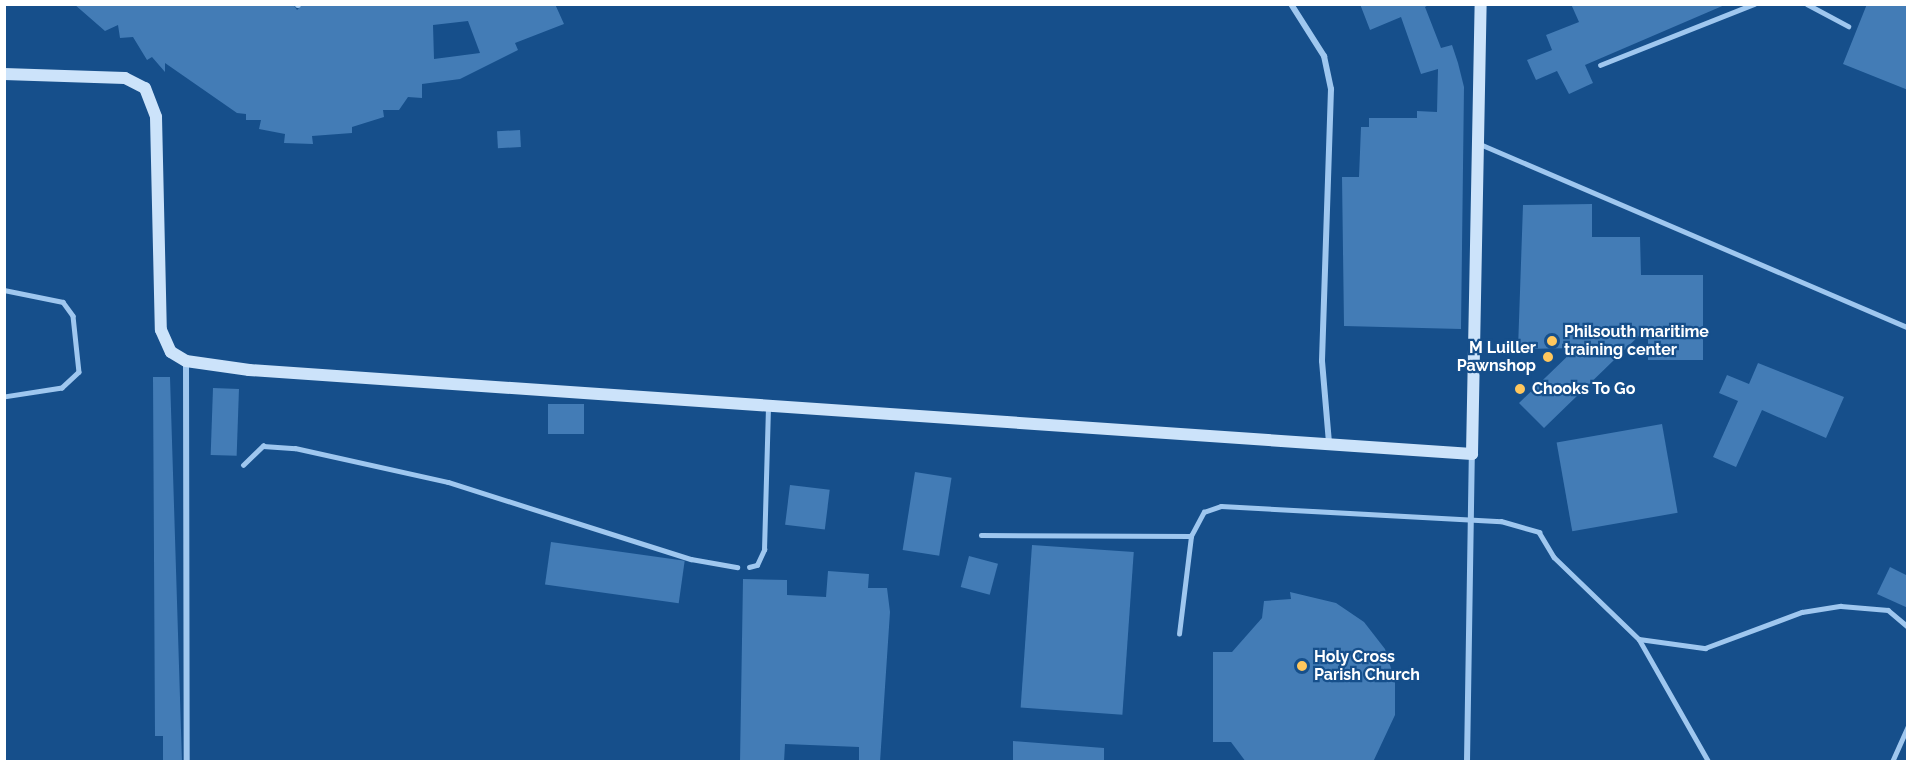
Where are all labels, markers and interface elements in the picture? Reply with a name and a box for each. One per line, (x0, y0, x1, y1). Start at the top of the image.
place label: Philsouth maritime training center (1564, 322, 1709, 360)
marker: Philsouth maritime training center (1545, 334, 1559, 348)
place label: M Luiller Pawnshop (1457, 338, 1536, 376)
marker: M Luiller Pawnshop (1541, 350, 1555, 364)
place label: Chooks To Go (1532, 379, 1636, 399)
marker: Chooks To Go (1513, 382, 1527, 396)
place label: Holy Cross Parish Church (1314, 647, 1420, 685)
marker: Holy Cross Parish Church (1295, 659, 1309, 673)

